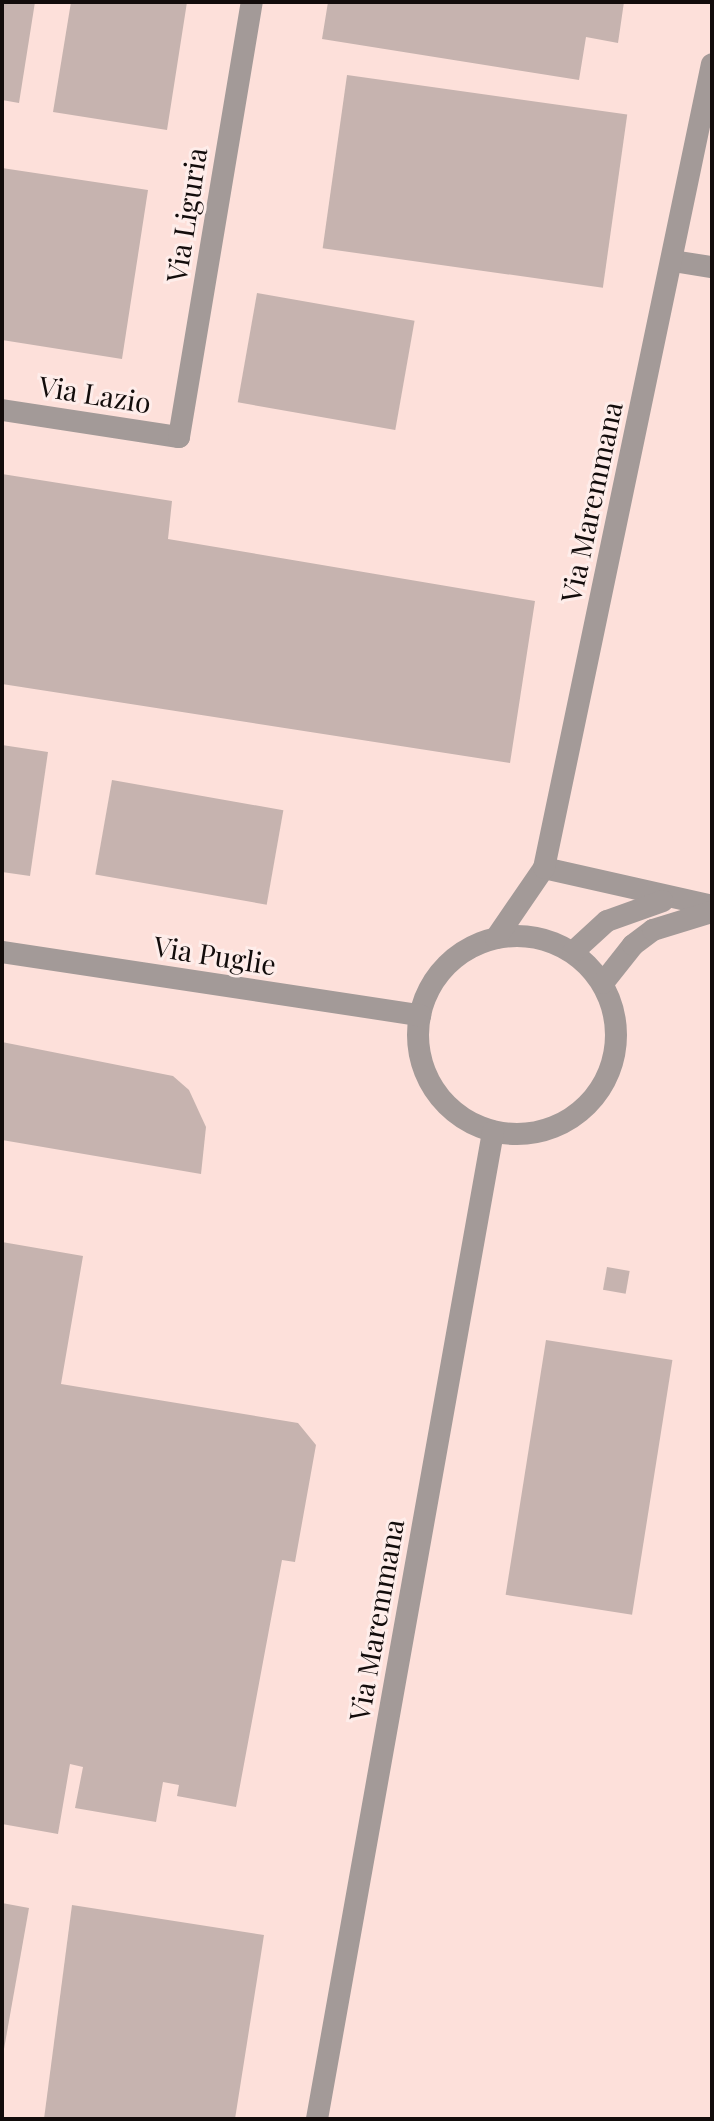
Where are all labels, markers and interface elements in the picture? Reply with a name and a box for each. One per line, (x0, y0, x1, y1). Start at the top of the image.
street label: Via Liguria (159, 145, 213, 285)
street label: Via Lazio (36, 369, 154, 419)
street label: Via Maremmana (553, 398, 629, 606)
street label: Via Puglie (151, 929, 279, 981)
street label: Via Maremmana (342, 1516, 410, 1724)

